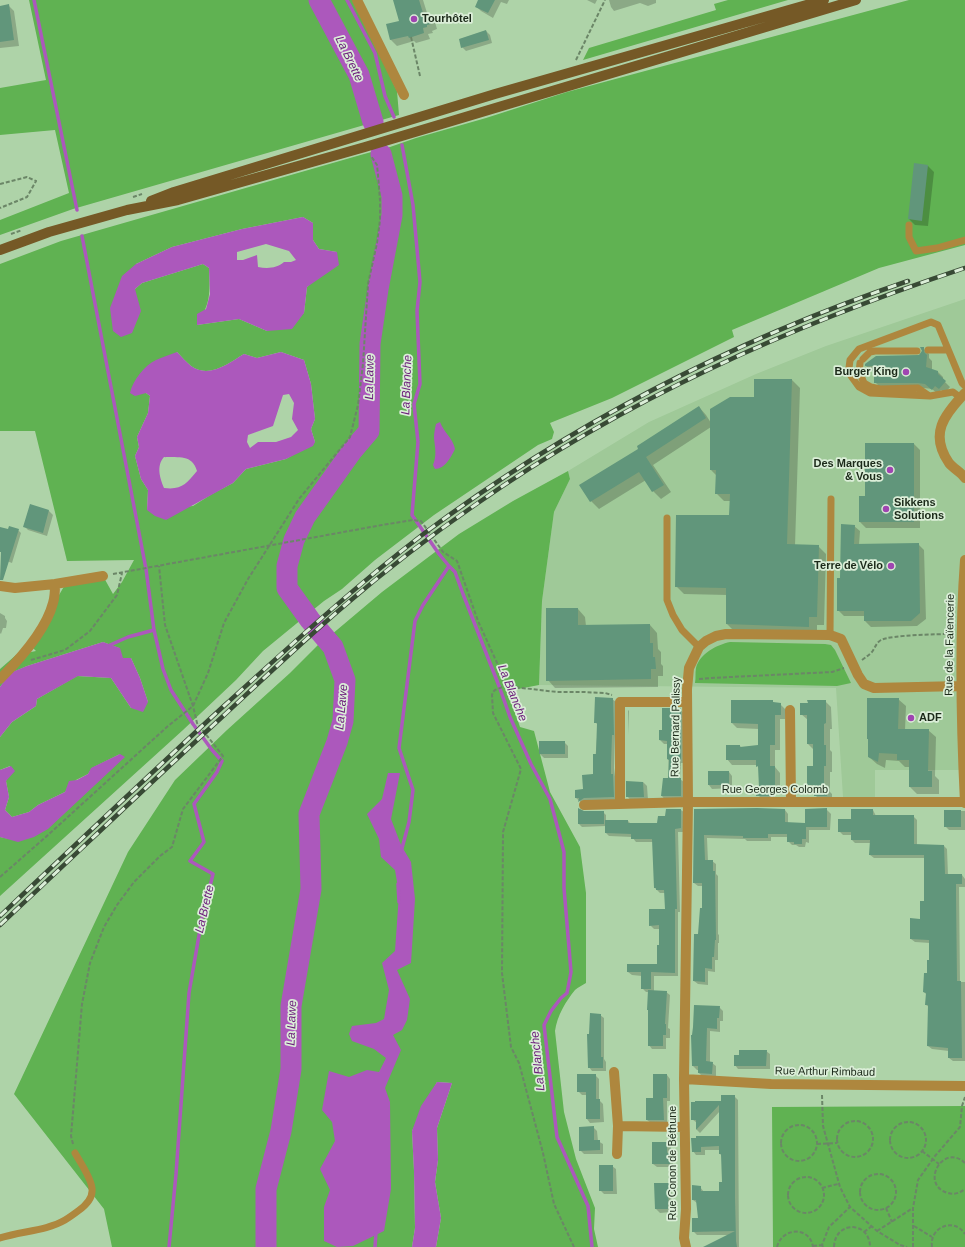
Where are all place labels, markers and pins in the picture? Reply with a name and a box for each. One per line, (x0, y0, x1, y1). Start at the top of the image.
place label: Tourhôtel (422, 12, 472, 26)
marker: Tourhôtel (409, 14, 419, 24)
place label: Burger King (834, 365, 898, 379)
marker: Burger King (901, 367, 911, 377)
place label: Des Marques & Vous (814, 457, 882, 483)
marker: Des Marques & Vous (885, 465, 895, 475)
place label: Sikkens Solutions (894, 496, 944, 522)
marker: Sikkens Solutions (881, 504, 891, 514)
place label: Terre de Vélo (814, 559, 883, 573)
marker: Terre de Vélo (886, 561, 896, 571)
place label: ADF (919, 711, 942, 725)
marker: ADF (906, 713, 916, 723)

